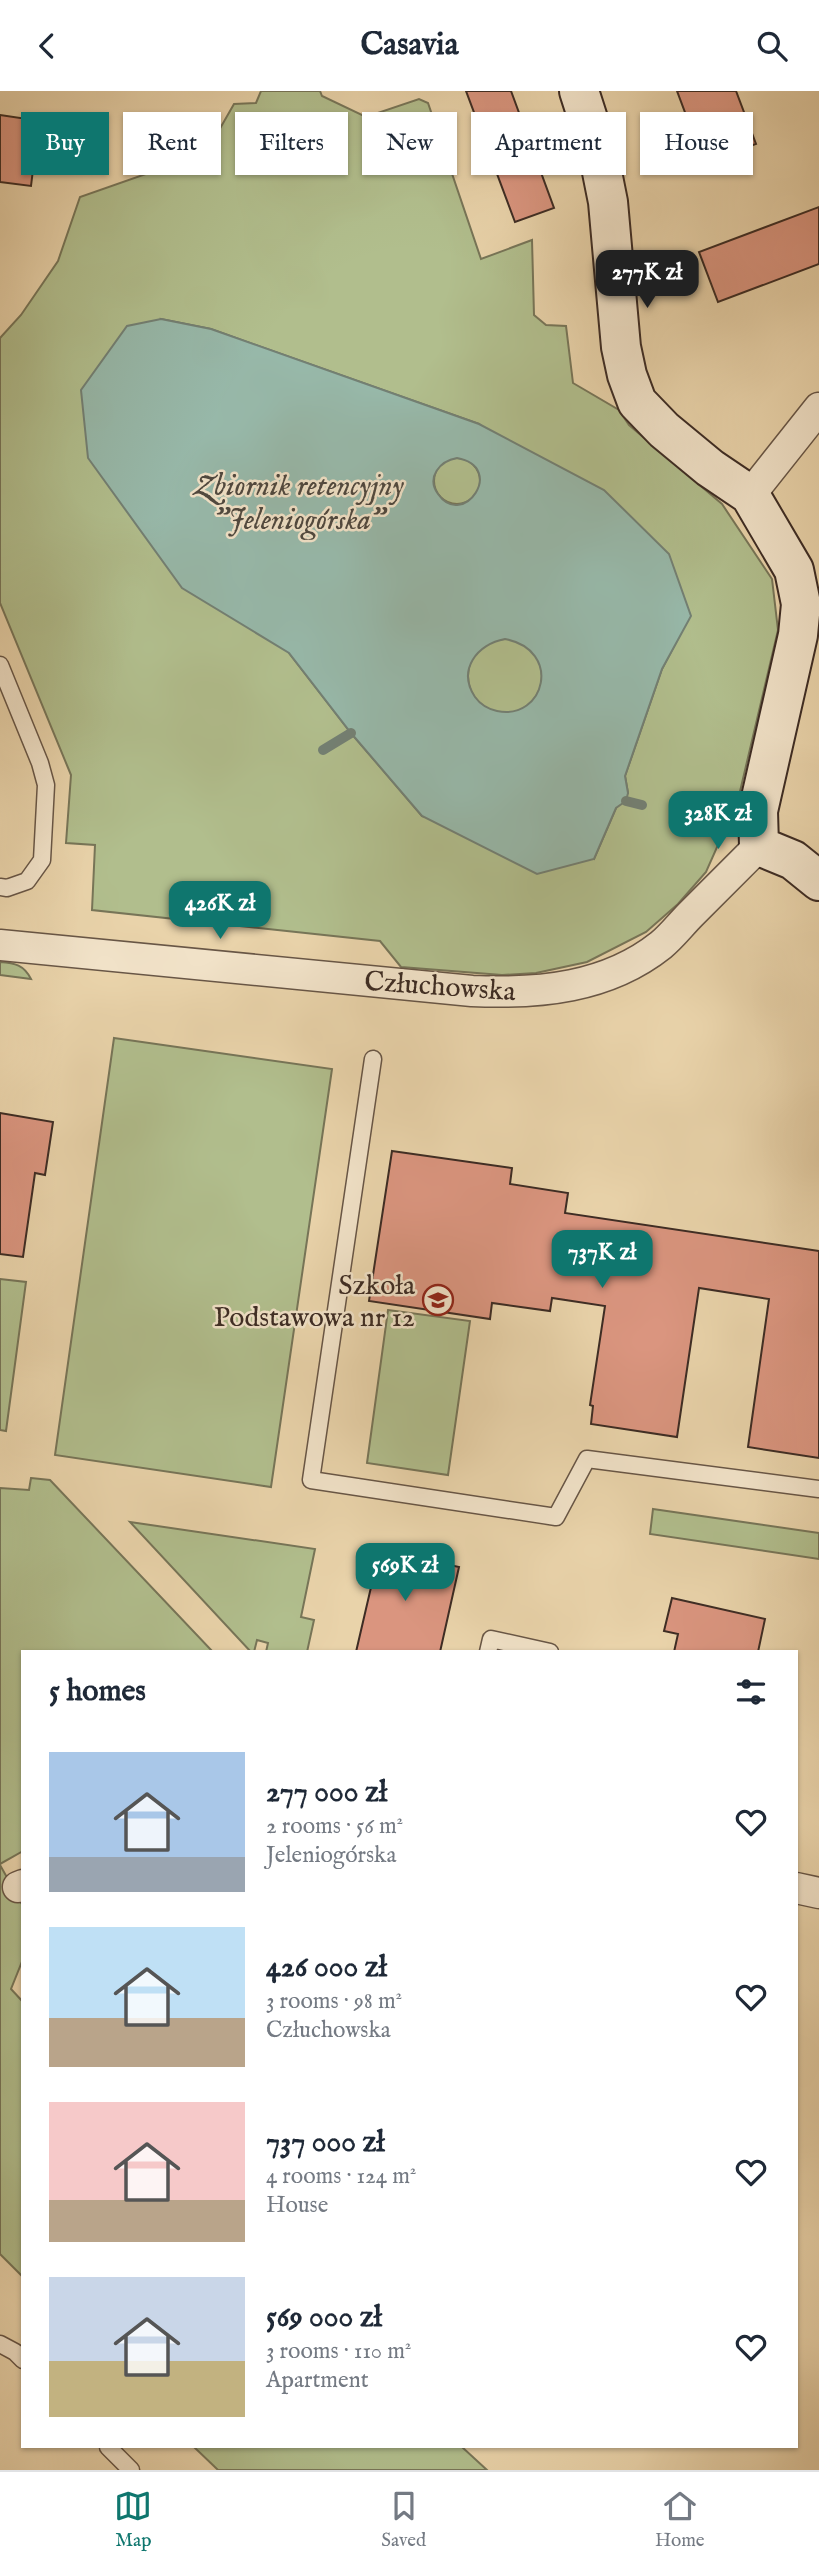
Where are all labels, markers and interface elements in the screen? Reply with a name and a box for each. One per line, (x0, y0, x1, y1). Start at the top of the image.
text: Casavia (360, 25, 459, 66)
icon: back (28, 27, 66, 65)
icon: search (753, 27, 791, 65)
chip: Buy (21, 112, 109, 175)
chip: Rent (123, 112, 221, 175)
chip: Filters (235, 112, 348, 175)
chip: New (362, 112, 457, 175)
chip: Apartment (471, 112, 626, 175)
chip: House (640, 112, 753, 175)
pin: 277K zł (582, 251, 712, 310)
text: 277K zł (612, 258, 682, 287)
water label: Zbiornik retencyjny "Jeleniogórska" (191, 468, 404, 540)
pin: 328K zł (653, 791, 783, 851)
text: 328K zł (684, 799, 752, 828)
pin: 426K zł (155, 881, 285, 941)
text: 426K zł (185, 889, 255, 918)
street label: Człuchowska (363, 965, 518, 1010)
pin: 737K zł (537, 1231, 667, 1290)
text: 737K zł (568, 1238, 636, 1267)
place label: Szkoła Podstawowa nr 12 (214, 1269, 416, 1336)
school or university icon: Szkoła Podstawowa nr 12 (421, 1283, 455, 1317)
pin: 569K zł (340, 1543, 470, 1603)
text: 569K zł (372, 1551, 438, 1580)
text: 5 homes (49, 1673, 146, 1711)
icon: filters (732, 1673, 770, 1711)
text: 277 000 zł (266, 1774, 387, 1812)
icon: home (105, 1780, 189, 1864)
icon: heart (732, 1803, 770, 1841)
text: 2 rooms · 56 m² (266, 1812, 403, 1841)
text: Jeleniogórska (266, 1841, 396, 1870)
text: 426 000 zł (266, 1949, 387, 1987)
icon: home (105, 1955, 189, 2039)
icon: heart (732, 1978, 770, 2016)
text: 3 rooms · 98 m² (266, 1987, 402, 2016)
text: Człuchowska (266, 2016, 391, 2045)
text: 737 000 zł (266, 2124, 385, 2162)
icon: home (105, 2130, 189, 2214)
icon: heart (732, 2153, 770, 2191)
text: 4 rooms · 124 m² (266, 2162, 416, 2191)
text: House (266, 2191, 328, 2220)
text: 569 000 zł (266, 2299, 382, 2337)
icon: home (105, 2305, 189, 2389)
icon: heart (732, 2328, 770, 2366)
text: 3 rooms · 110 m² (266, 2337, 411, 2366)
text: Apartment (266, 2366, 369, 2395)
tab: Map (114, 2487, 152, 2553)
tab: Saved (381, 2487, 426, 2553)
tab: Home (655, 2487, 705, 2553)

